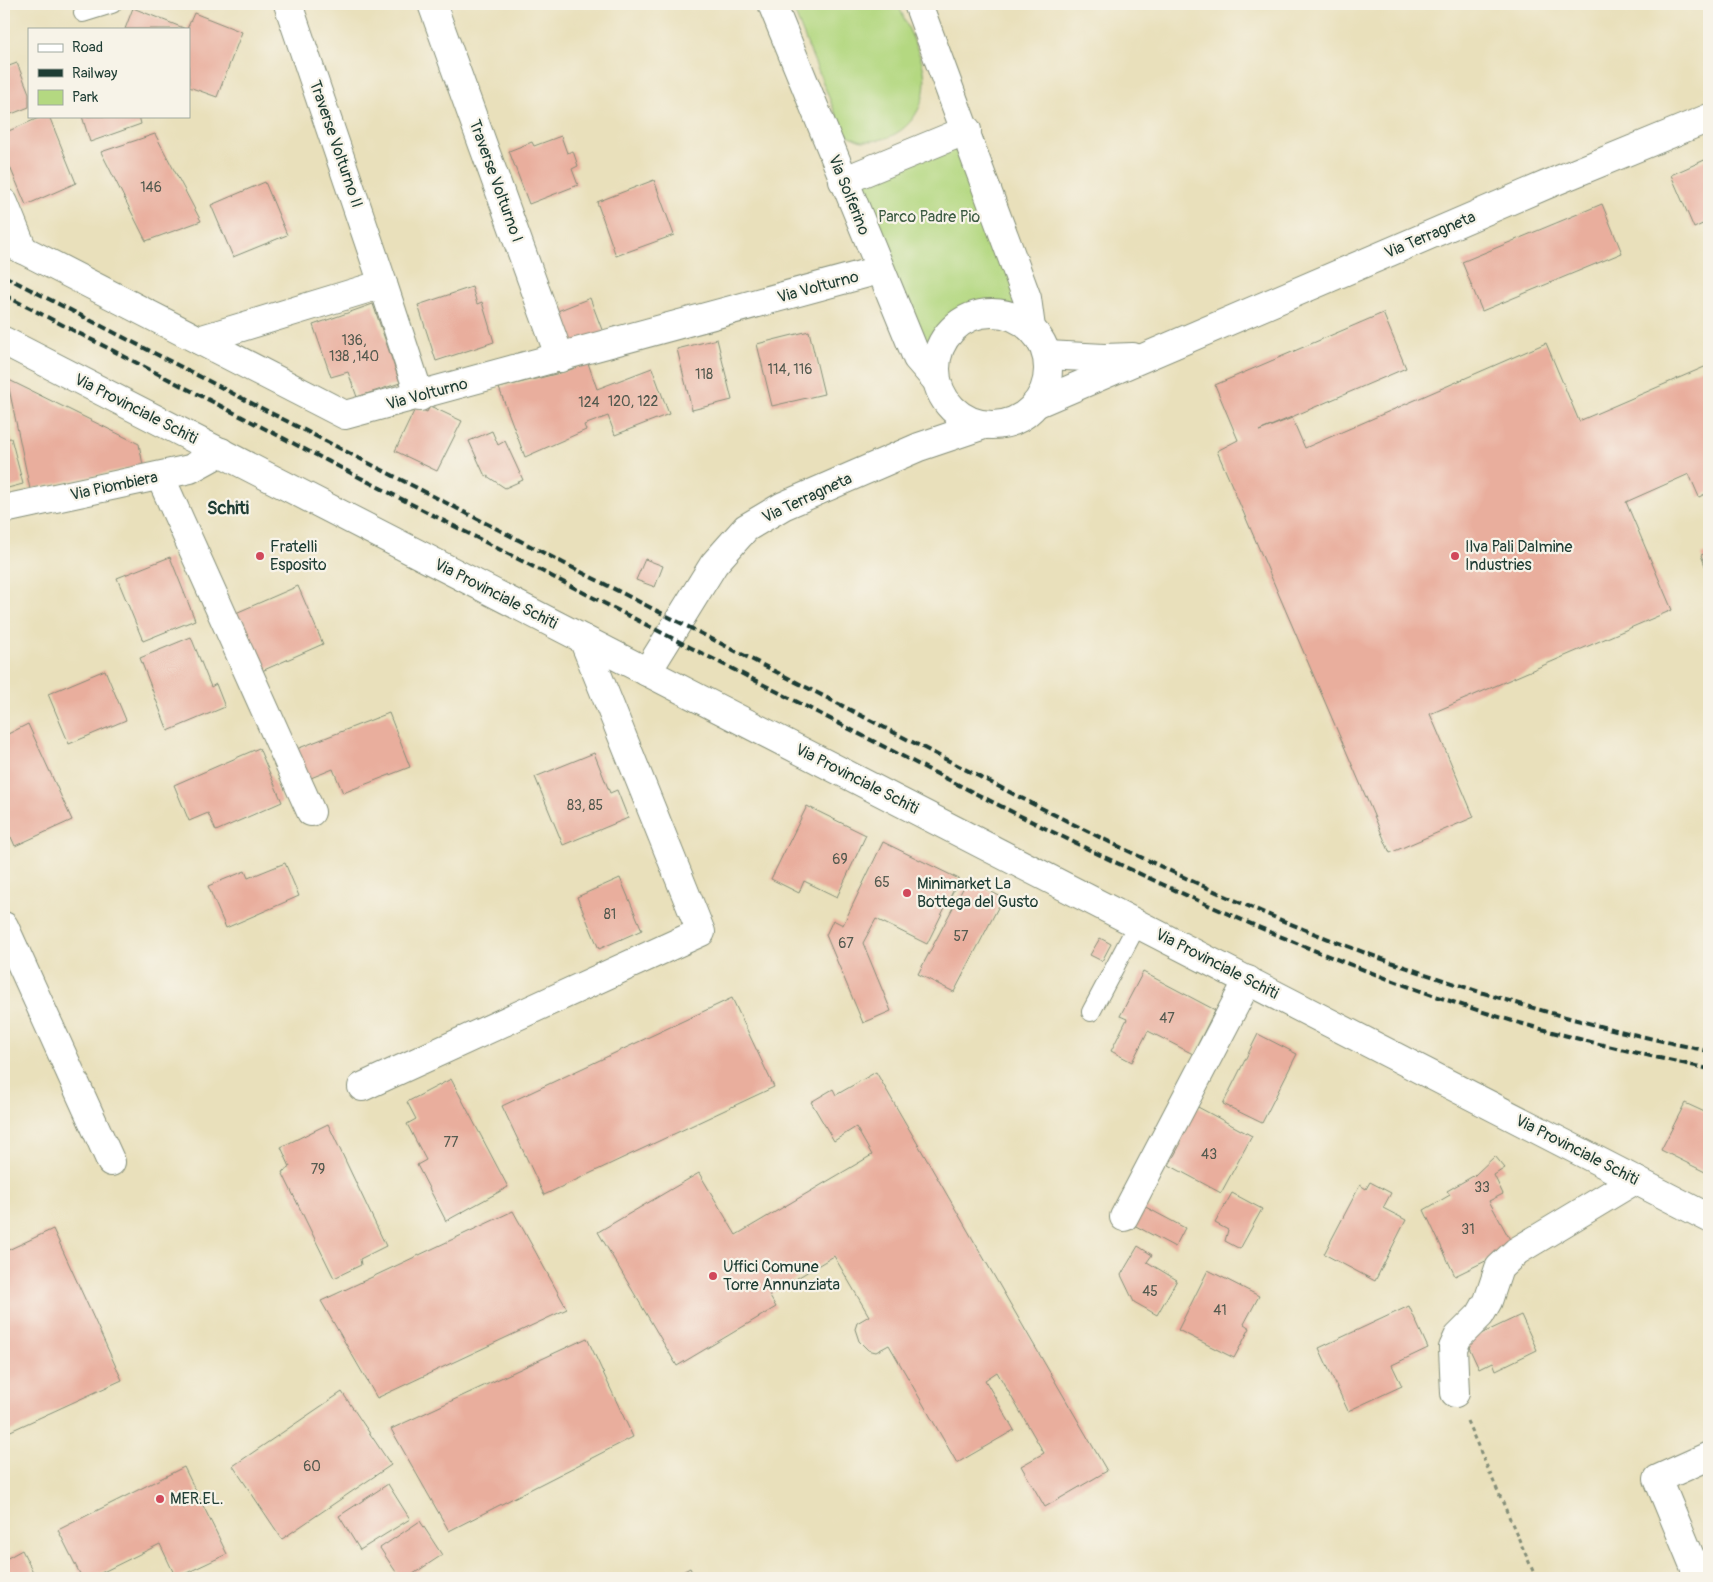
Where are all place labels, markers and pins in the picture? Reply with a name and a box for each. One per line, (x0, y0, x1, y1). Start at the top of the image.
place label: Fratelli Esposito (270, 537, 327, 575)
place label: Ilva Pali Dalmine Industries (1465, 537, 1572, 575)
marker: Fratelli Esposito (254, 550, 266, 562)
marker: Ilva Pali Dalmine Industries (1449, 550, 1461, 562)
place label: Minimarket La Bottega del Gusto (917, 874, 1039, 912)
marker: Minimarket La Bottega del Gusto (901, 887, 913, 899)
place label: Uffici Comune Torre Annunziata (723, 1257, 840, 1295)
marker: Uffici Comune Torre Annunziata (707, 1270, 719, 1282)
place label: MER.EL. (170, 1489, 223, 1509)
marker: MER.EL. (154, 1493, 166, 1505)

